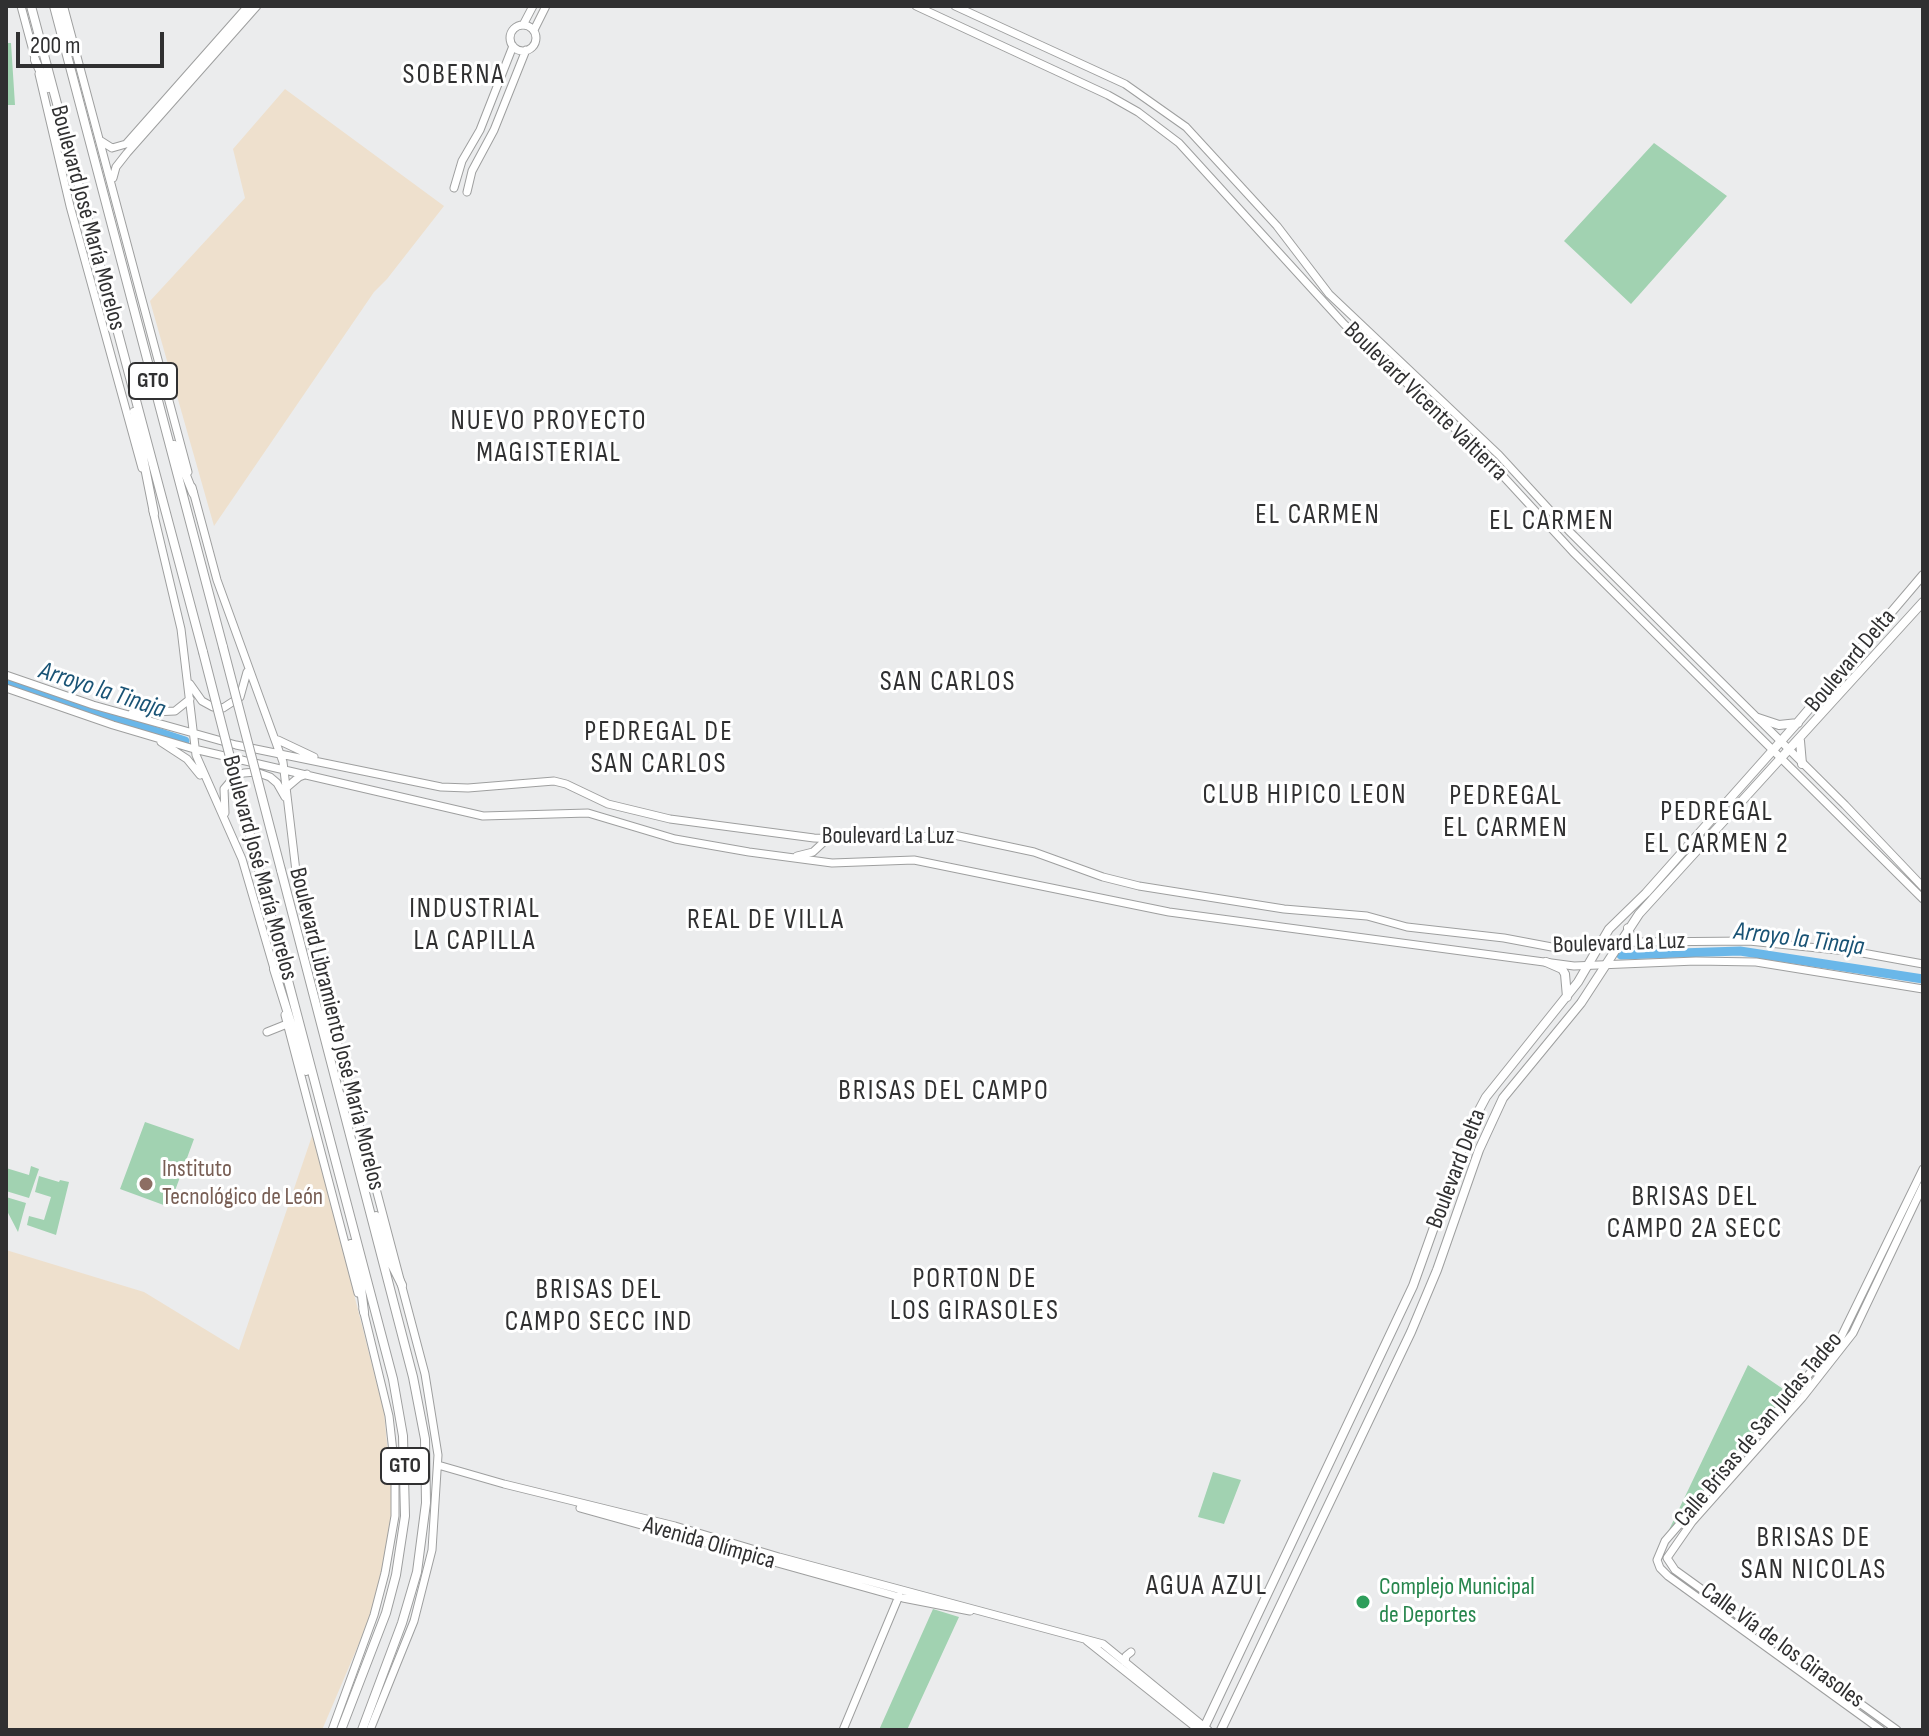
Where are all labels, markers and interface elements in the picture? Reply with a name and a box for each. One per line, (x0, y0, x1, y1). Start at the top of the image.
scale bar (20, 16, 168, 66)
text: 200 m (30, 31, 81, 60)
district label: SOBERNA (403, 59, 505, 93)
street label: Boulevard José María Morelos (43, 103, 131, 333)
street label: Boulevard Vicente Valtierra (1337, 316, 1513, 488)
road number: GTO (129, 363, 177, 399)
district label: NUEVO PROYECTO MAGISTERIAL (450, 405, 648, 471)
district label: EL CARMEN (1255, 499, 1381, 533)
district label: EL CARMEN (1489, 505, 1615, 539)
street label: Boulevard Delta (1800, 604, 1902, 718)
water label: Arroyo la Tinaja (35, 656, 169, 726)
district label: SAN CARLOS (880, 666, 1016, 700)
district label: PEDREGAL DE SAN CARLOS (584, 716, 734, 782)
street label: Boulevard José María Morelos (215, 753, 303, 983)
district label: CLUB HIPICO LEON (1203, 779, 1407, 813)
district label: PEDREGAL EL CARMEN (1443, 780, 1569, 846)
district label: PEDREGAL EL CARMEN 2 (1644, 796, 1790, 862)
street label: Boulevard La Luz (822, 823, 954, 851)
street label: Boulevard Libramiento José María Morelos (282, 865, 390, 1193)
district label: INDUSTRIAL LA CAPILLA (409, 893, 541, 959)
district label: REAL DE VILLA (687, 904, 845, 938)
water label: Arroyo la Tinaja (1732, 917, 1866, 963)
street label: Boulevard La Luz (1552, 927, 1686, 961)
district label: BRISAS DEL CAMPO (838, 1075, 1050, 1109)
street label: Boulevard Delta (1421, 1105, 1493, 1233)
place label: Instituto Tecnológico de León (162, 1156, 323, 1212)
marker: Instituto Tecnológico de León (137, 1175, 155, 1193)
district label: BRISAS DEL CAMPO 2A SECC (1607, 1181, 1783, 1247)
district label: PORTON DE LOS GIRASOLES (890, 1263, 1060, 1329)
district label: BRISAS DEL CAMPO SECC IND (505, 1274, 693, 1340)
street label: Calle Brisas de San Judas Tadeo (1669, 1327, 1849, 1533)
road number: GTO (381, 1448, 429, 1484)
street label: Avenida Olímpica (640, 1511, 778, 1577)
district label: BRISAS DE SAN NICOLAS (1741, 1522, 1887, 1588)
district label: AGUA AZUL (1146, 1570, 1268, 1604)
place label: Complejo Municipal de Deportes (1379, 1574, 1535, 1630)
street label: Calle Vía de los Girasoles (1695, 1577, 1869, 1715)
marker: Complejo Municipal de Deportes (1354, 1593, 1372, 1611)

